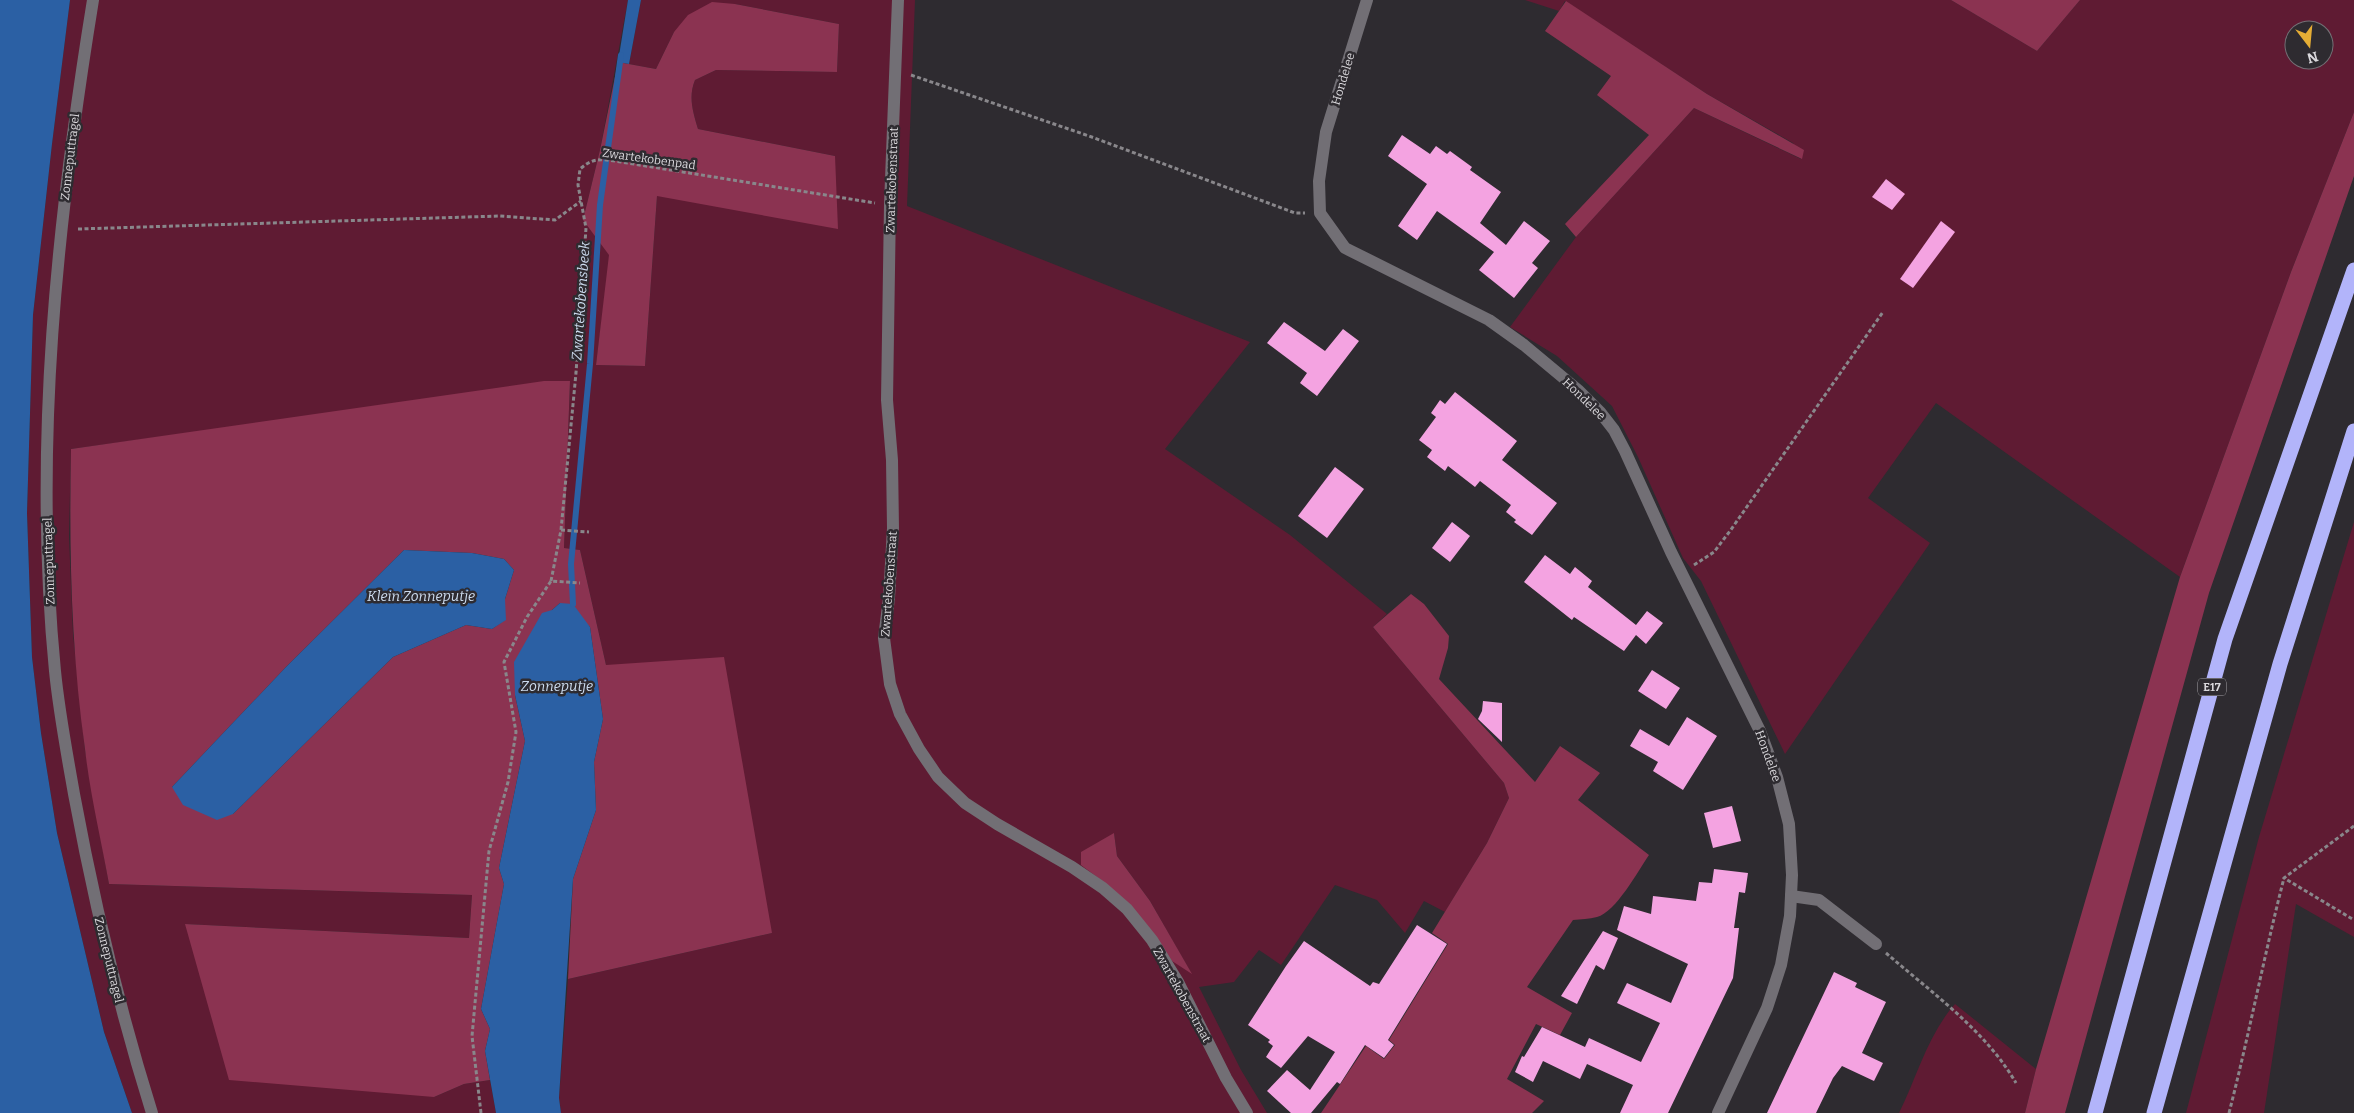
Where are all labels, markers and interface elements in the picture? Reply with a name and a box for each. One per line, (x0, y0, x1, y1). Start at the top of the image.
north arrow (2284, 20, 2334, 70)
text: N (2305, 47, 2320, 67)
street label: Hondelee (1328, 51, 1358, 107)
street label: Zonneputtragel (58, 112, 82, 201)
street label: Zwartekobenstraat (883, 126, 901, 233)
street label: Zwartekobenpad (601, 146, 697, 172)
water label: Zwartekobensbeek (568, 241, 594, 361)
street label: Hondelee (1560, 375, 1608, 423)
street label: Zonneputtragel (40, 517, 58, 605)
street label: Zwartekobenstraat (878, 530, 900, 637)
water label: Klein Zonneputje (367, 588, 475, 605)
water label: Zonneputje (521, 678, 593, 695)
road number: E17 (2198, 679, 2226, 696)
street label: Hondelee (1752, 728, 1784, 784)
street label: Zonneputtragel (92, 916, 126, 1005)
street label: Zwartekobenstraat (1150, 945, 1214, 1045)

